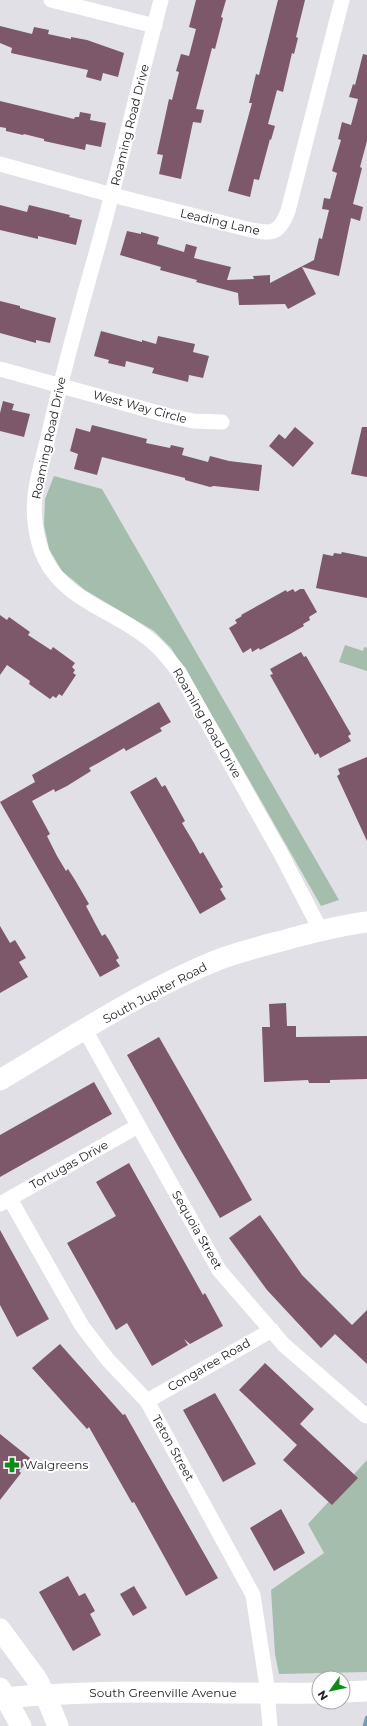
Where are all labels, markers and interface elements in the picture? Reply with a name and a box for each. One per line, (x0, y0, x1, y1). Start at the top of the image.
street label: Roaming Road Drive (107, 63, 152, 187)
street label: Leading Lane (179, 205, 261, 238)
street label: Roaming Road Drive (28, 375, 69, 500)
street label: West Way Circle (92, 387, 189, 426)
street label: Roaming Road Drive (170, 665, 245, 780)
street label: South Jupiter Road (100, 959, 209, 1026)
street label: Tortugas Drive (27, 1137, 111, 1192)
street label: Sequoia Street (169, 1188, 226, 1272)
street label: Congaree Road (165, 1335, 253, 1394)
street label: Teton Street (149, 1412, 198, 1484)
pharmacy icon: Walgreens (3, 1456, 21, 1474)
place label: Walgreens (24, 1457, 88, 1472)
north arrow (311, 1670, 351, 1710)
street label: South Greenville Avenue (89, 1685, 237, 1700)
text: N (314, 1688, 331, 1703)

